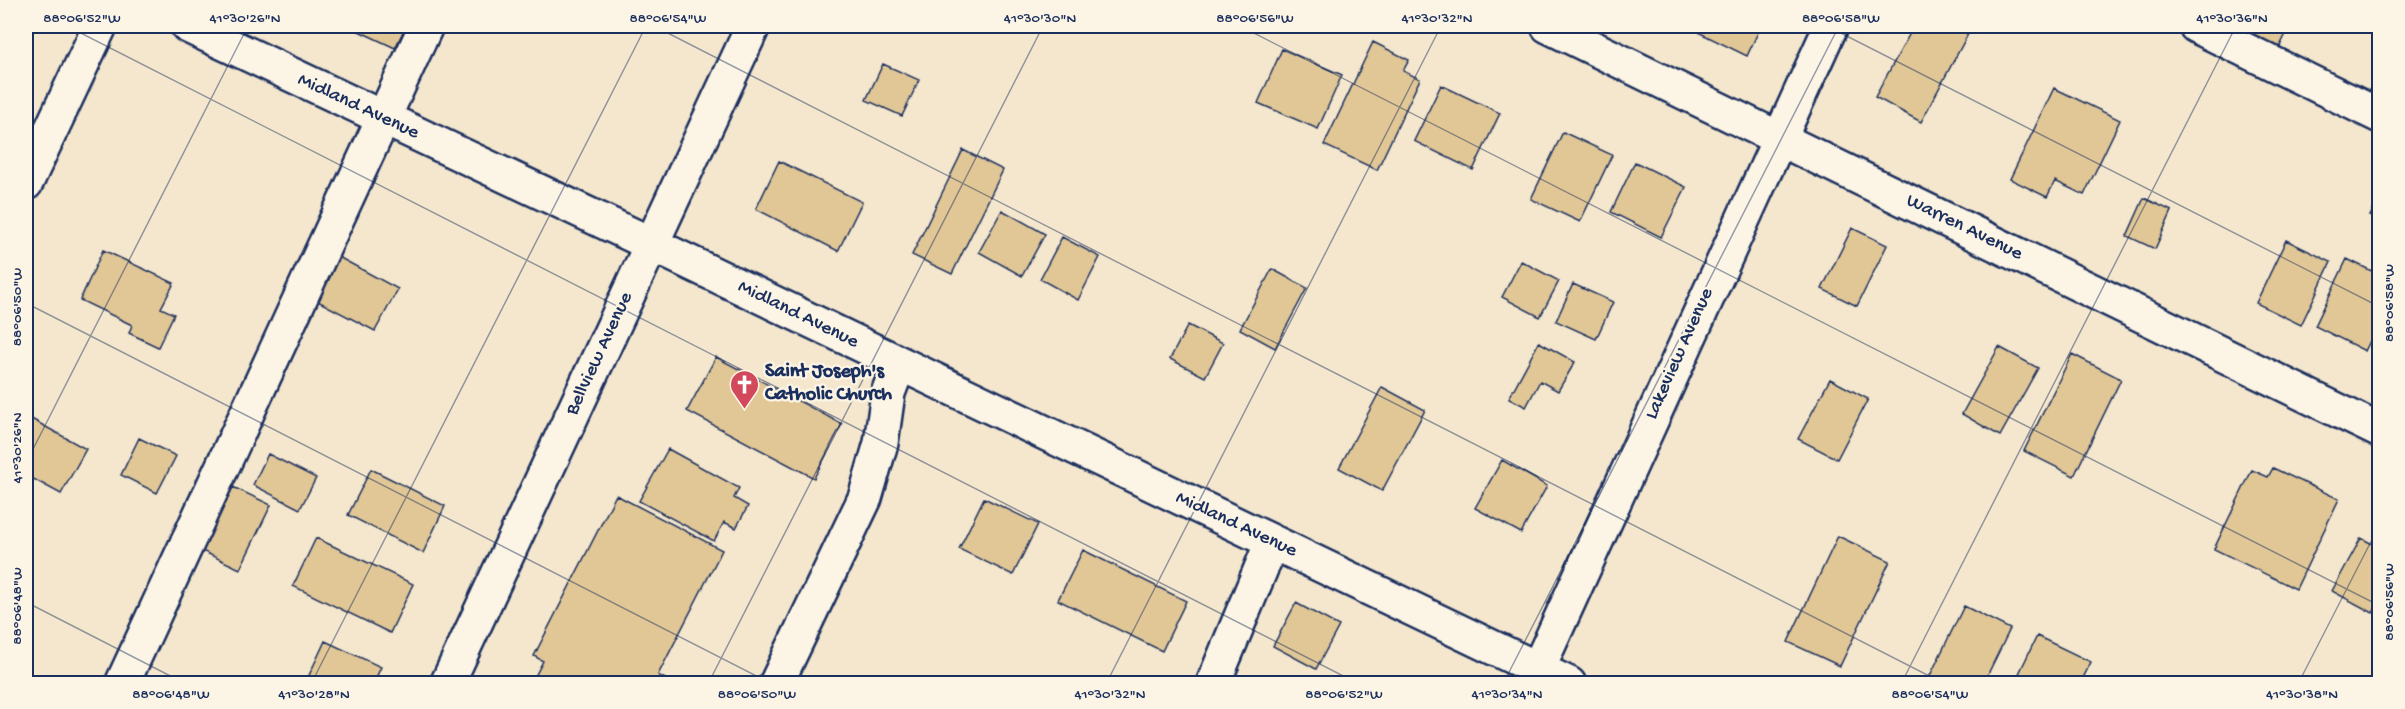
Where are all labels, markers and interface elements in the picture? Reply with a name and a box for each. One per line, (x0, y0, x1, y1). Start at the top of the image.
text: 88°06'52"W (43, 10, 121, 28)
text: 41°30'26"N (210, 10, 281, 28)
text: 88°06'54"W (629, 10, 707, 28)
text: 41°30'30"N (1004, 10, 1076, 28)
text: 88°06'56"W (1216, 10, 1294, 28)
text: 41°30'32"N (1401, 10, 1473, 28)
text: 88°06'58"W (1802, 10, 1880, 28)
text: 41°30'36"N (2196, 10, 2268, 28)
street label: Midland Avenue (294, 69, 423, 146)
street label: Warren Avenue (1902, 190, 2027, 266)
text: 88°06'58"W (2381, 264, 2399, 342)
text: 88°06'50"W (9, 268, 27, 346)
street label: Midland Avenue (734, 276, 863, 354)
street label: Lakeview Avenue (1641, 284, 1720, 423)
street label: Bellview Avenue (561, 288, 639, 420)
place label: Saint Joseph's Catholic Church (764, 361, 892, 407)
church icon: Saint Joseph's Catholic Church (728, 368, 760, 410)
text: 41°30'26"N (9, 412, 27, 484)
street label: Midland Avenue (1172, 487, 1301, 564)
text: 88°06'56"W (2381, 563, 2399, 641)
text: 88°06'48"W (9, 567, 27, 645)
text: 88°06'48"W (132, 686, 210, 704)
text: 41°30'28"N (278, 686, 350, 704)
text: 88°06'50"W (718, 686, 796, 704)
text: 41°30'32"N (1074, 686, 1146, 704)
text: 88°06'52"W (1305, 686, 1383, 704)
text: 41°30'34"N (1472, 686, 1543, 704)
text: 88°06'54"W (1891, 686, 1969, 704)
text: 41°30'38"N (2266, 686, 2338, 704)

